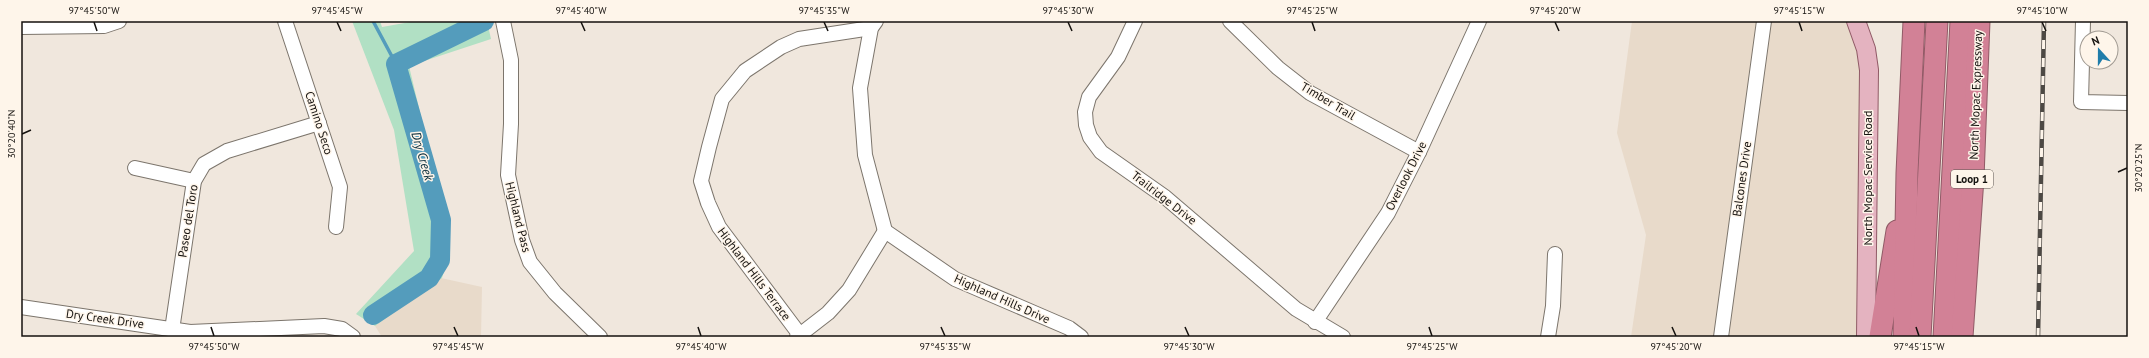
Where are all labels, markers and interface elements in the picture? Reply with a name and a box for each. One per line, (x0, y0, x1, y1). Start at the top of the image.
text: 97°45'50"W (68, 4, 120, 17)
text: 97°45'45"W (311, 4, 363, 17)
text: 97°45'40"W (555, 4, 607, 17)
text: 97°45'35"W (798, 4, 850, 17)
text: 97°45'30"W (1042, 4, 1094, 17)
text: 97°45'25"W (1286, 4, 1338, 17)
text: 97°45'20"W (1529, 4, 1581, 17)
text: 97°45'15"W (1773, 4, 1825, 17)
text: 97°45'10"W (2016, 4, 2068, 17)
street label: North Mopac Expressway (1966, 30, 1985, 160)
north arrow (2079, 30, 2119, 70)
text: N (2090, 33, 2101, 48)
street label: Timber Trail (1298, 78, 1359, 123)
street label: Camino Seco (302, 89, 337, 156)
text: 30°20'40"N (5, 109, 18, 159)
street label: North Mopac Service Road (1860, 111, 1875, 245)
water label: Dry Creek (407, 130, 438, 184)
street label: Overlook Drive (1382, 139, 1429, 213)
street label: Balcones Drive (1729, 140, 1754, 218)
text: 30°20'25"N (2132, 143, 2145, 193)
street label: Trailridge Drive (1129, 168, 1200, 228)
road number: Loop 1 (1951, 170, 1993, 188)
street label: Highland Pass (502, 180, 535, 254)
street label: Paseo del Toro (174, 183, 201, 259)
street label: Highland Hills Terrace (714, 224, 794, 323)
street label: Highland Hills Drive (952, 271, 1052, 326)
street label: Dry Creek Drive (65, 306, 145, 331)
text: 97°45'50"W (188, 340, 240, 353)
text: 97°45'45"W (432, 340, 484, 353)
text: 97°45'40"W (675, 340, 727, 353)
text: 97°45'35"W (919, 340, 971, 353)
text: 97°45'30"W (1163, 340, 1215, 353)
text: 97°45'25"W (1406, 340, 1458, 353)
text: 97°45'20"W (1650, 340, 1702, 353)
text: 97°45'15"W (1893, 340, 1945, 353)

